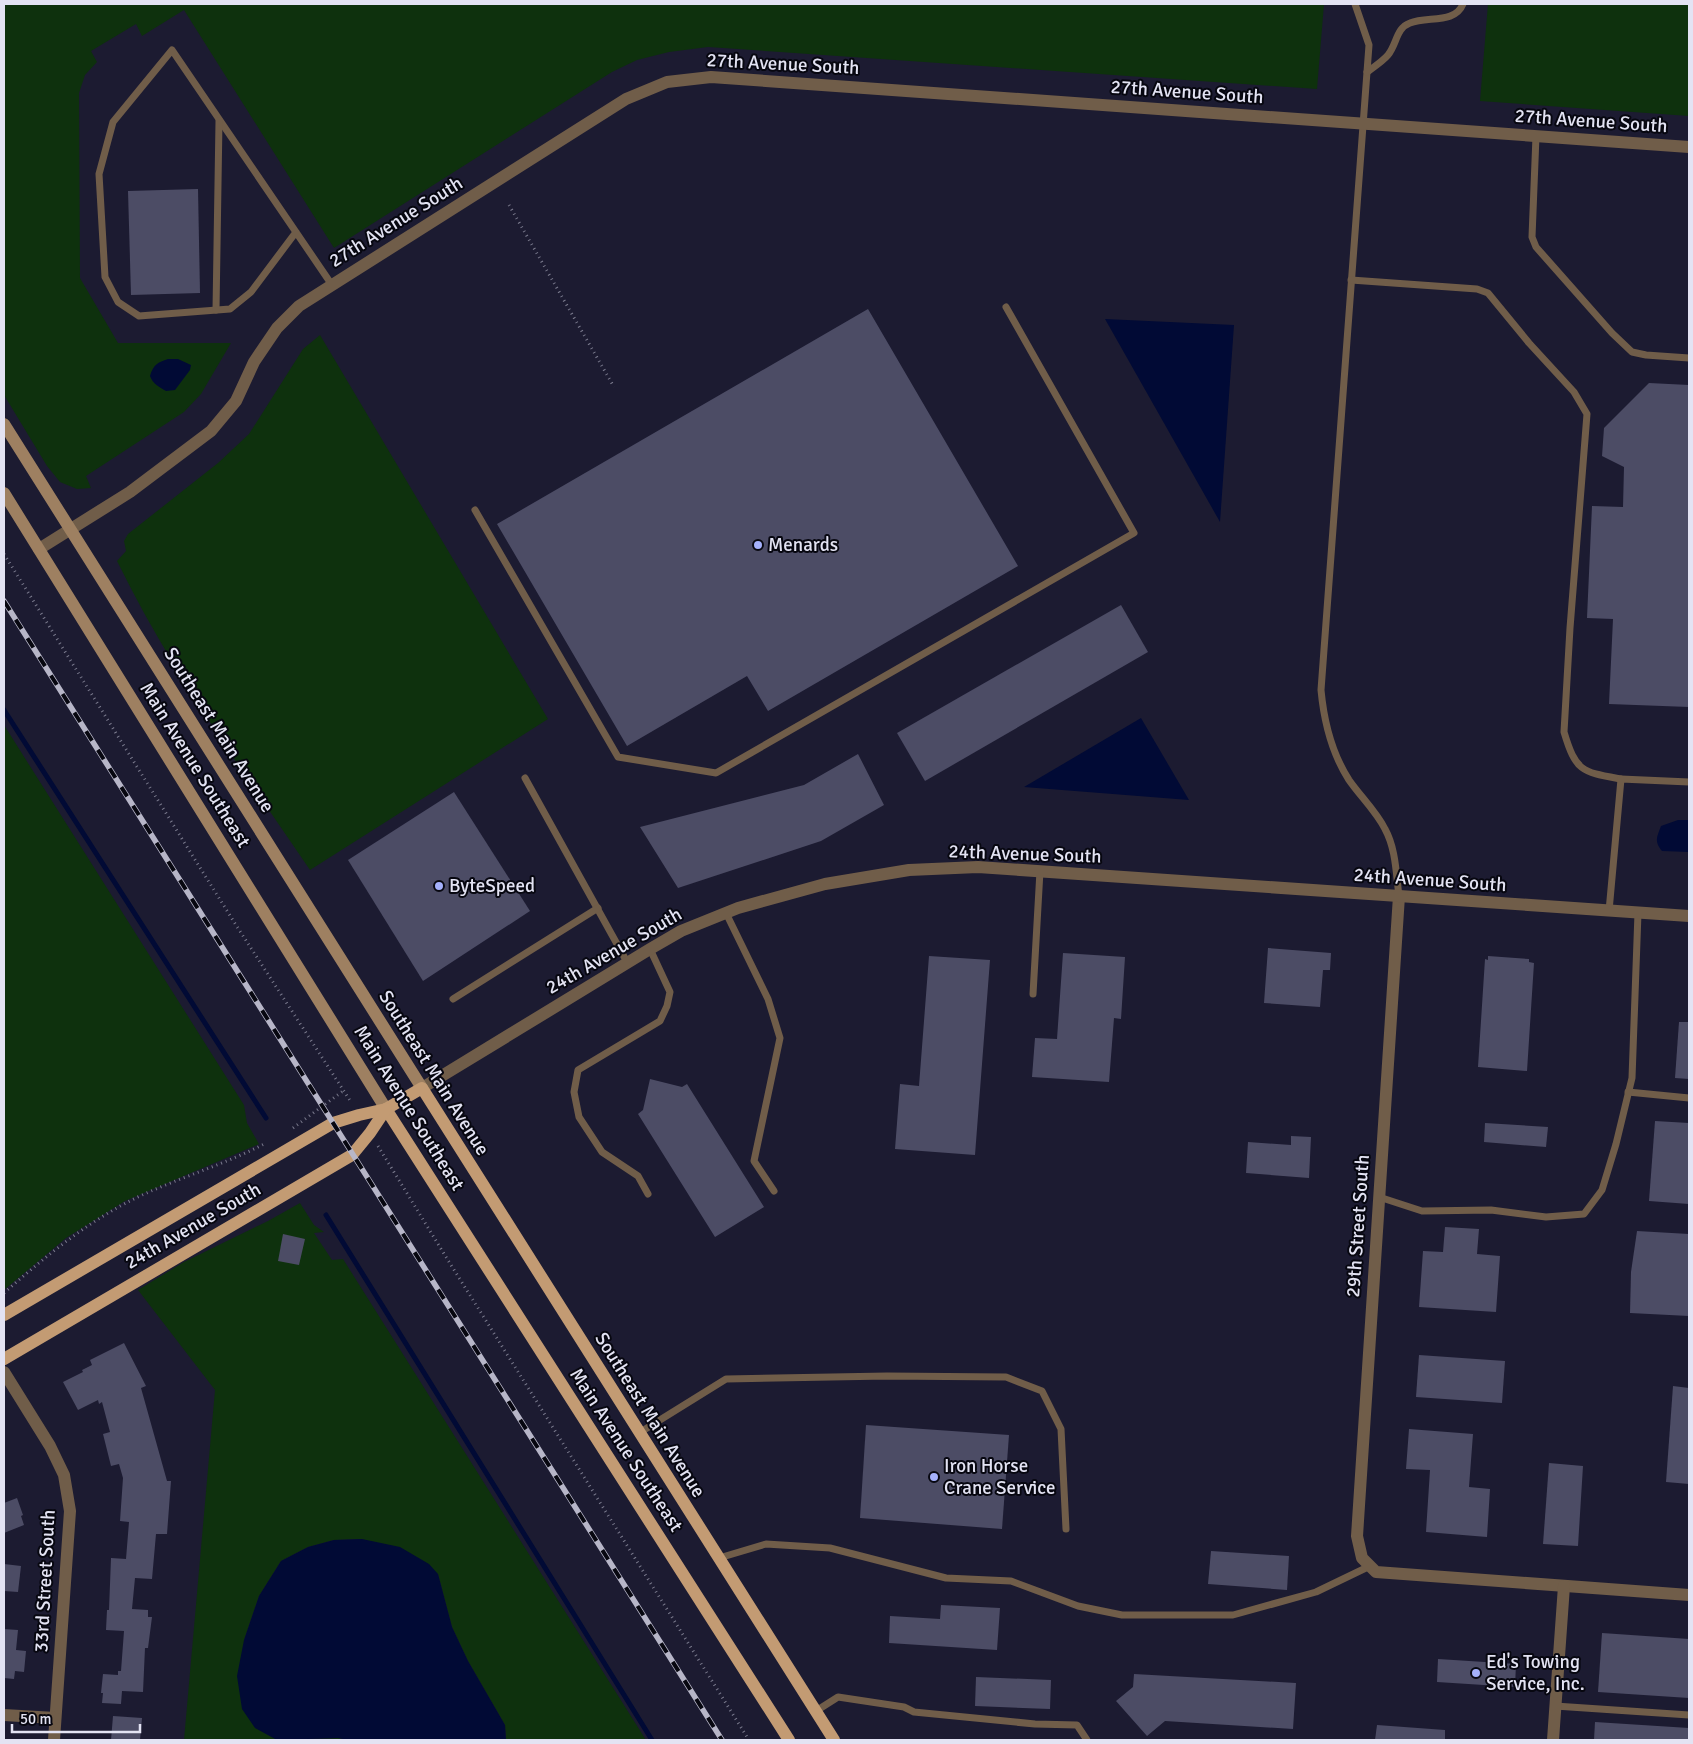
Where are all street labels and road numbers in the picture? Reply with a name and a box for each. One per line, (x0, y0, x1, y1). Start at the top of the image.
street label: 27th Avenue South (706, 48, 860, 80)
street label: 27th Avenue South (1110, 75, 1264, 109)
street label: 27th Avenue South (1514, 104, 1668, 138)
street label: 27th Avenue South (325, 171, 467, 273)
street label: Southeast Main Avenue (158, 643, 280, 817)
street label: Main Avenue Southeast (134, 678, 256, 852)
street label: 24th Avenue South (948, 839, 1102, 869)
street label: 24th Avenue South (1353, 863, 1507, 897)
street label: 24th Avenue South (542, 902, 686, 1000)
street label: Southeast Main Avenue (373, 986, 495, 1160)
street label: Main Avenue Southeast (348, 1021, 470, 1195)
street label: 29th Street South (1341, 1154, 1375, 1298)
street label: 24th Avenue South (121, 1177, 265, 1275)
street label: Southeast Main Avenue (589, 1328, 711, 1502)
street label: Main Avenue Southeast (564, 1364, 688, 1537)
street label: 33rd Street South (29, 1509, 61, 1653)

